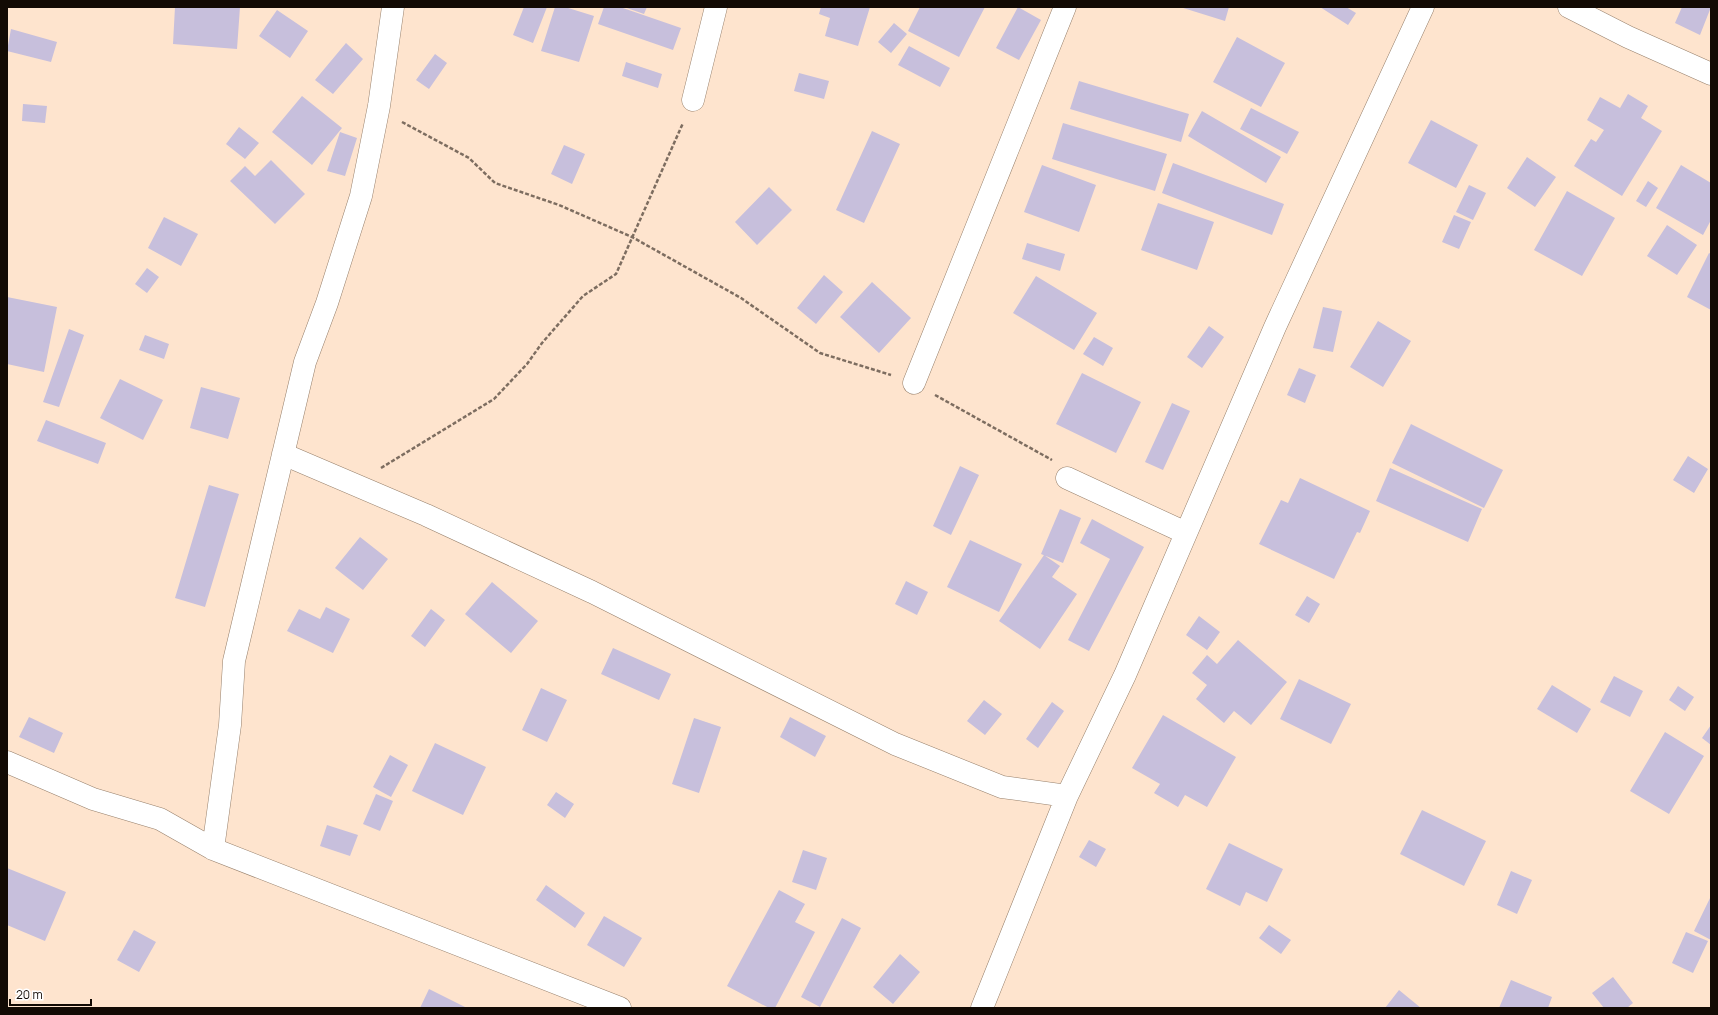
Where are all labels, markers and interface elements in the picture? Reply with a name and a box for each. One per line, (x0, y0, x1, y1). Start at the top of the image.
scale bar (10, 981, 91, 1007)
text: 20 m (16, 986, 43, 1003)

